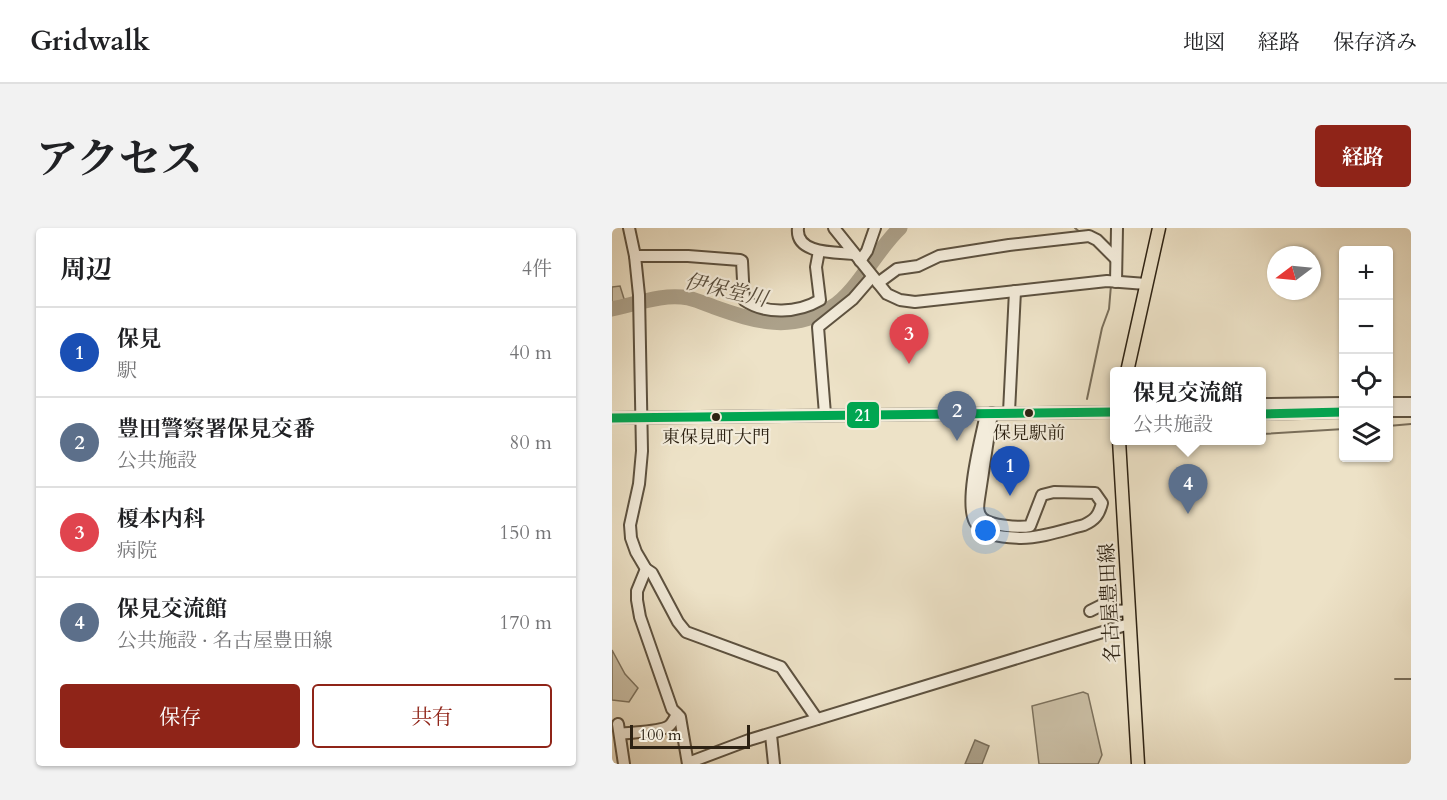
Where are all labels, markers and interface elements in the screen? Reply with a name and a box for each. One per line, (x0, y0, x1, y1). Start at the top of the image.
text: Gridwalk (30, 22, 150, 60)
text: 地図 (1183, 28, 1225, 57)
text: 経路 (1258, 28, 1300, 57)
text: 保存済み (1333, 28, 1417, 57)
button: 経路 (1315, 125, 1411, 187)
text: アクセス (36, 131, 203, 188)
north arrow (1267, 246, 1321, 300)
map controls (1339, 246, 1393, 462)
button: + (1339, 246, 1393, 300)
text: 周辺 (60, 252, 112, 287)
text: 4件 (522, 255, 552, 282)
water label: 伊保堂川 (682, 267, 772, 315)
button: − (1339, 300, 1393, 354)
pin: 3 (890, 314, 928, 364)
text: 保見 (117, 324, 161, 354)
text: 1 (74, 339, 85, 366)
text: 40 m (509, 339, 552, 366)
button: locate (1339, 354, 1393, 408)
text: 駅 (117, 357, 137, 384)
popup (1110, 367, 1266, 445)
text: 保見交流館 (1133, 378, 1243, 408)
pin: 2 (938, 392, 976, 441)
line badge: 21 (846, 401, 880, 429)
text: 21 (855, 405, 871, 427)
marker: 保見駅前 (1023, 407, 1035, 419)
button: layers (1339, 408, 1393, 462)
marker: 東保見町大門 (710, 411, 722, 423)
text: 公共施設 (1133, 411, 1213, 438)
text: 豊田警察署保見交番 (117, 414, 315, 444)
place label: 保見駅前 (993, 421, 1065, 446)
place label: 東保見町大門 (662, 425, 770, 450)
text: 2 (74, 429, 85, 456)
text: 80 m (509, 429, 552, 456)
pin: 1 (990, 446, 1030, 496)
text: 公共施設 (117, 447, 197, 474)
pin: 4 (1168, 464, 1208, 514)
text: 榎本内科 (117, 504, 205, 534)
your location (971, 516, 1000, 545)
text: 3 (74, 519, 85, 546)
text: 150 m (499, 519, 552, 546)
text: 病院 (117, 537, 157, 564)
street label: 名古屋豊田線 (1093, 542, 1126, 664)
text: 保見交流館 (117, 594, 227, 624)
text: 4 (74, 609, 85, 636)
text: 170 m (499, 609, 552, 636)
text: 公共施設 · 名古屋豊田線 (117, 627, 333, 654)
button: 保存 (60, 684, 300, 748)
button: 共有 (312, 684, 552, 748)
scale bar (630, 722, 750, 750)
text: 100 m (639, 724, 681, 746)

